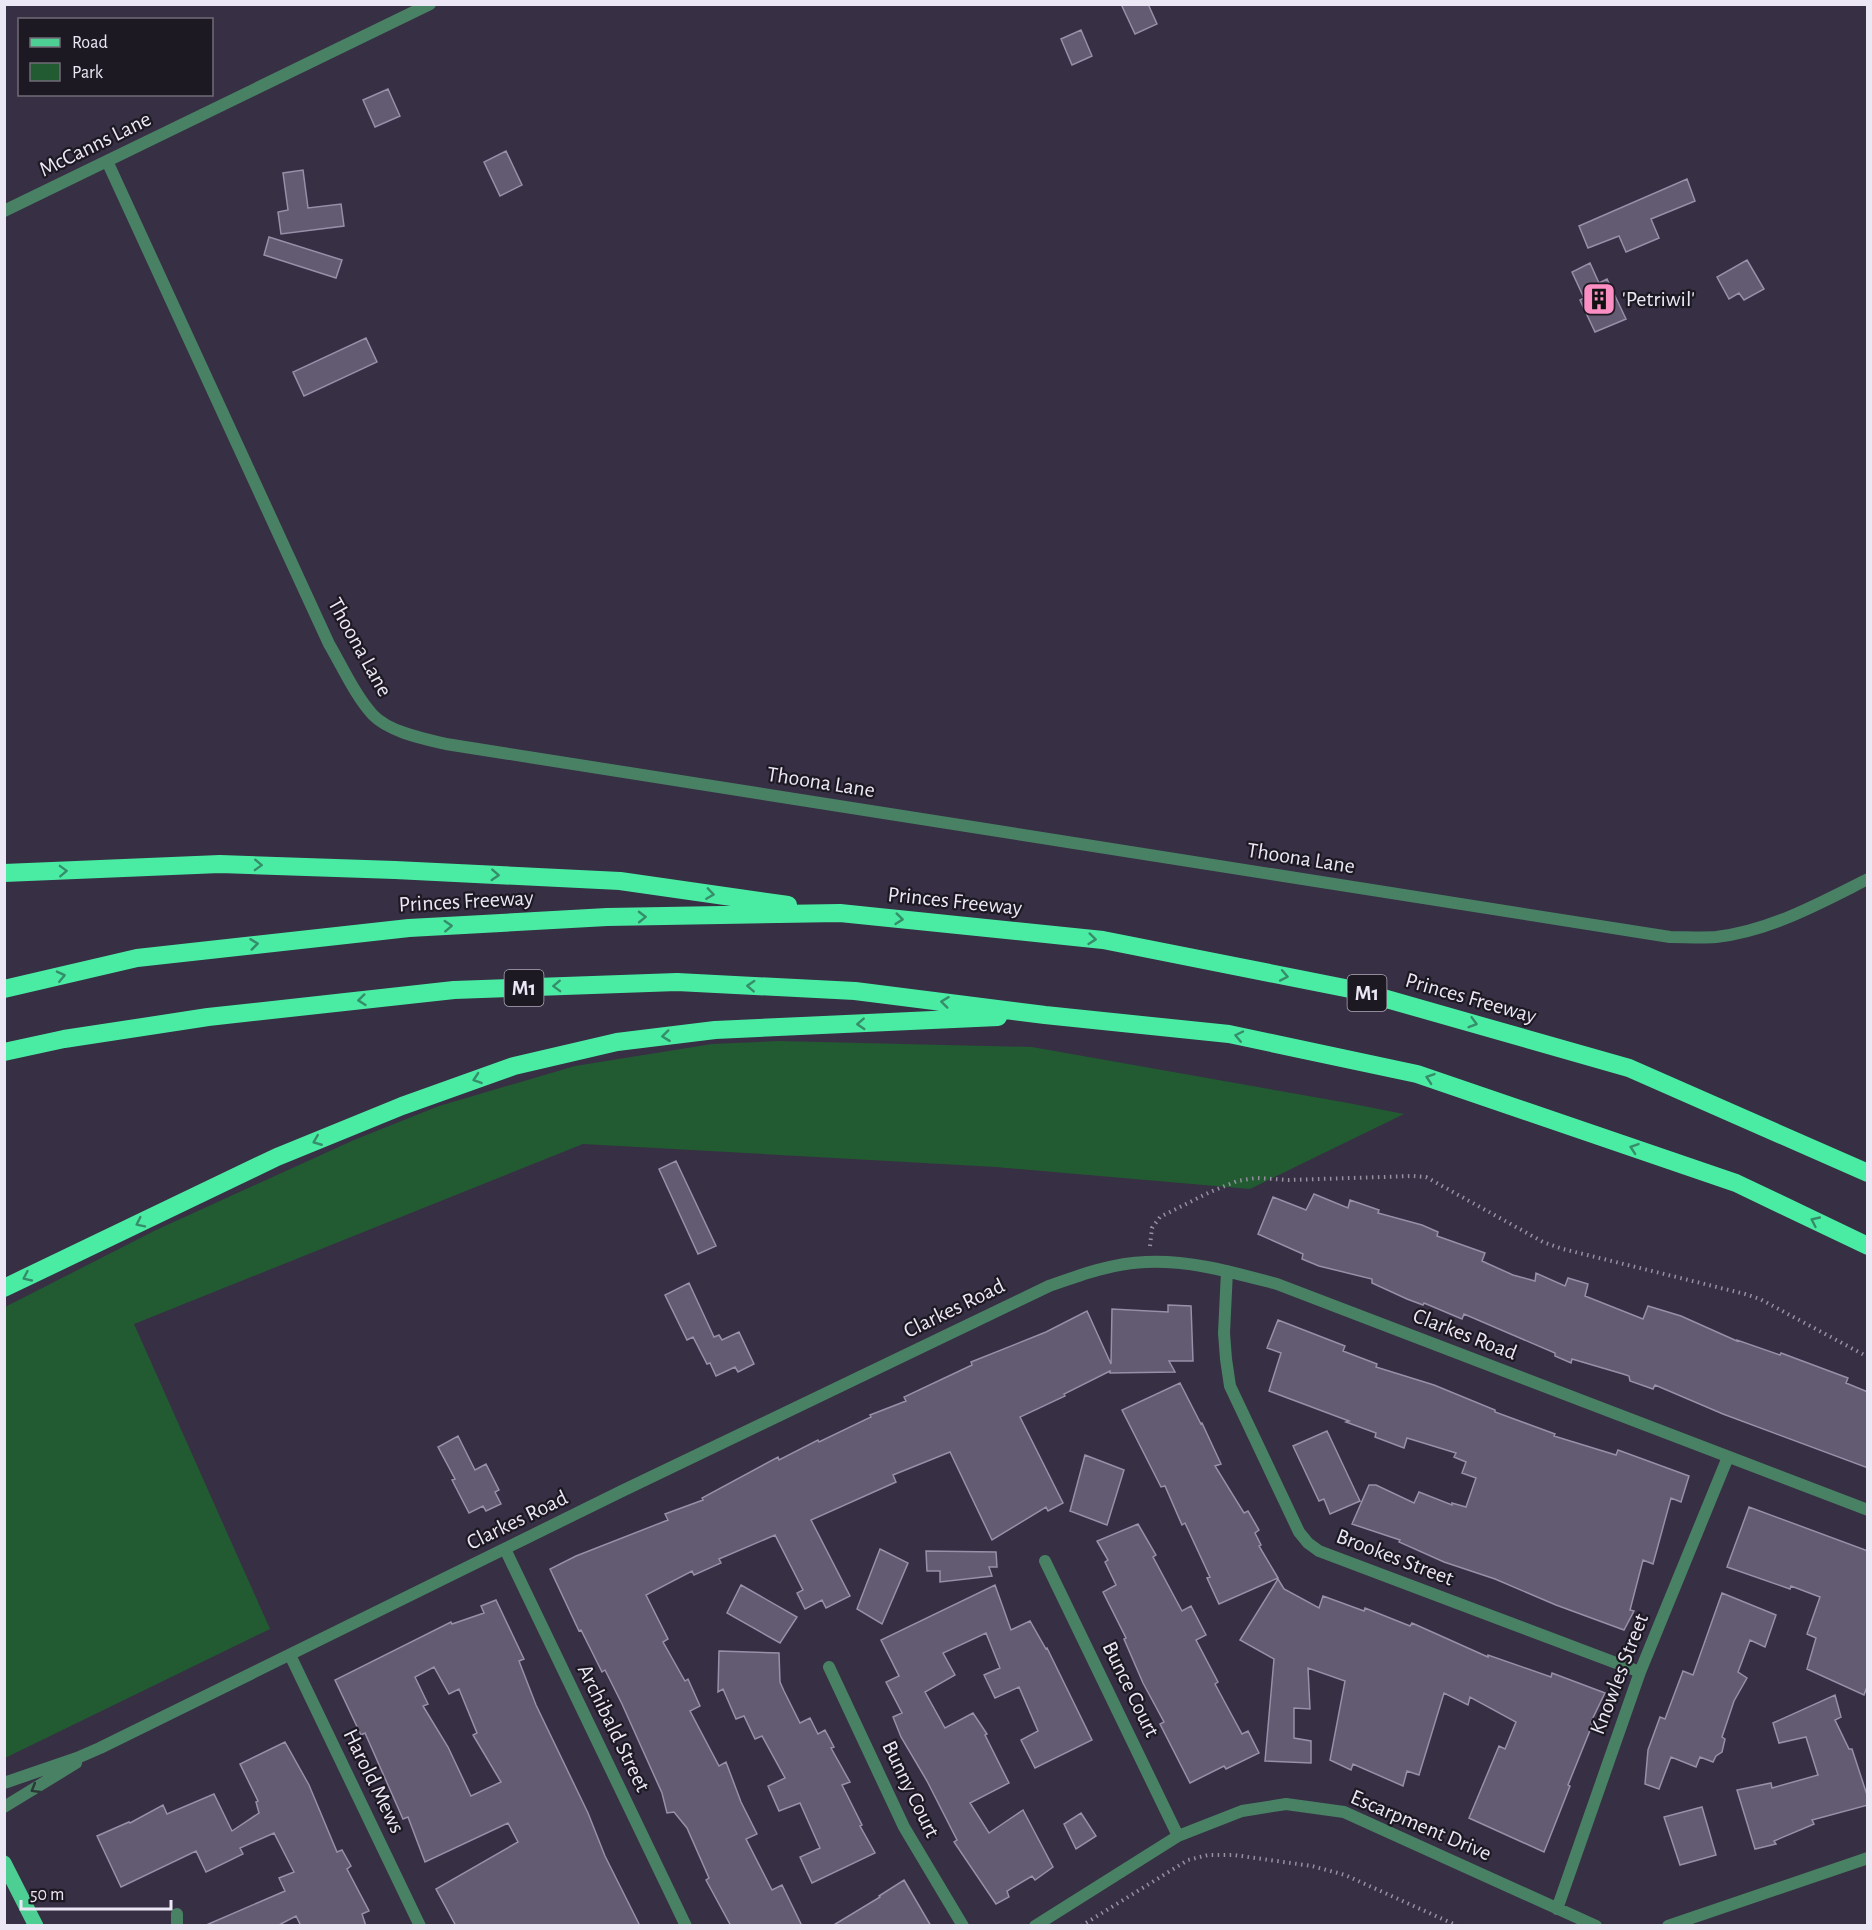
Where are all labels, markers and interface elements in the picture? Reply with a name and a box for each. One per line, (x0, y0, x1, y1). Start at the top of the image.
legend (18, 18, 213, 96)
text: Road (72, 34, 108, 52)
text: Park (72, 64, 104, 82)
street label: McCanns Lane (36, 107, 154, 181)
building icon: 'Petriwil' (1581, 281, 1617, 317)
place label: 'Petriwil' (1622, 288, 1695, 310)
street label: Thoona Lane (324, 594, 396, 700)
street label: Thoona Lane (765, 763, 877, 801)
street label: Thoona Lane (1245, 839, 1357, 877)
one-way arrow (253, 859, 262, 872)
one-way arrow (58, 864, 67, 877)
one-way arrow (490, 868, 499, 881)
street label: Princes Freeway (887, 883, 1024, 919)
street label: Princes Freeway (398, 886, 535, 916)
one-way arrow (705, 887, 714, 899)
one-way arrow (638, 910, 647, 923)
one-way arrow (894, 912, 903, 925)
one-way arrow (443, 919, 452, 932)
one-way arrow (1088, 932, 1097, 945)
one-way arrow (249, 939, 258, 951)
one-way arrow (1279, 969, 1289, 982)
street label: Princes Freeway (1403, 969, 1540, 1027)
one-way arrow (56, 970, 66, 983)
road number: M1 (504, 970, 544, 1006)
road number: M1 (1348, 975, 1386, 1011)
one-way arrow (747, 979, 756, 992)
one-way arrow (552, 980, 561, 993)
one-way arrow (358, 993, 367, 1006)
one-way arrow (941, 997, 950, 1009)
one-way arrow (1467, 1016, 1478, 1028)
one-way arrow (856, 1018, 865, 1031)
one-way arrow (662, 1029, 671, 1042)
one-way arrow (1234, 1030, 1244, 1043)
one-way arrow (472, 1072, 483, 1085)
one-way arrow (1425, 1073, 1435, 1086)
one-way arrow (312, 1134, 323, 1146)
one-way arrow (1629, 1143, 1640, 1156)
one-way arrow (135, 1216, 146, 1227)
one-way arrow (1810, 1216, 1821, 1228)
one-way arrow (22, 1270, 33, 1282)
street label: Clarkes Road (900, 1274, 1008, 1342)
street label: Clarkes Road (1410, 1304, 1520, 1364)
street label: Clarkes Road (463, 1486, 571, 1554)
street label: Brookes Street (1333, 1525, 1457, 1589)
street label: Knowles Street (1586, 1610, 1652, 1738)
street label: Bunce Court (1098, 1638, 1164, 1740)
street label: Archibald Street (574, 1661, 654, 1795)
street label: Harold Mews (339, 1725, 409, 1837)
street label: Bunny Court (878, 1737, 944, 1841)
one-way arrow (31, 1782, 41, 1794)
street label: Escarpment Drive (1347, 1785, 1495, 1865)
scale bar (21, 1873, 171, 1911)
text: 50 m (30, 1886, 64, 1904)

